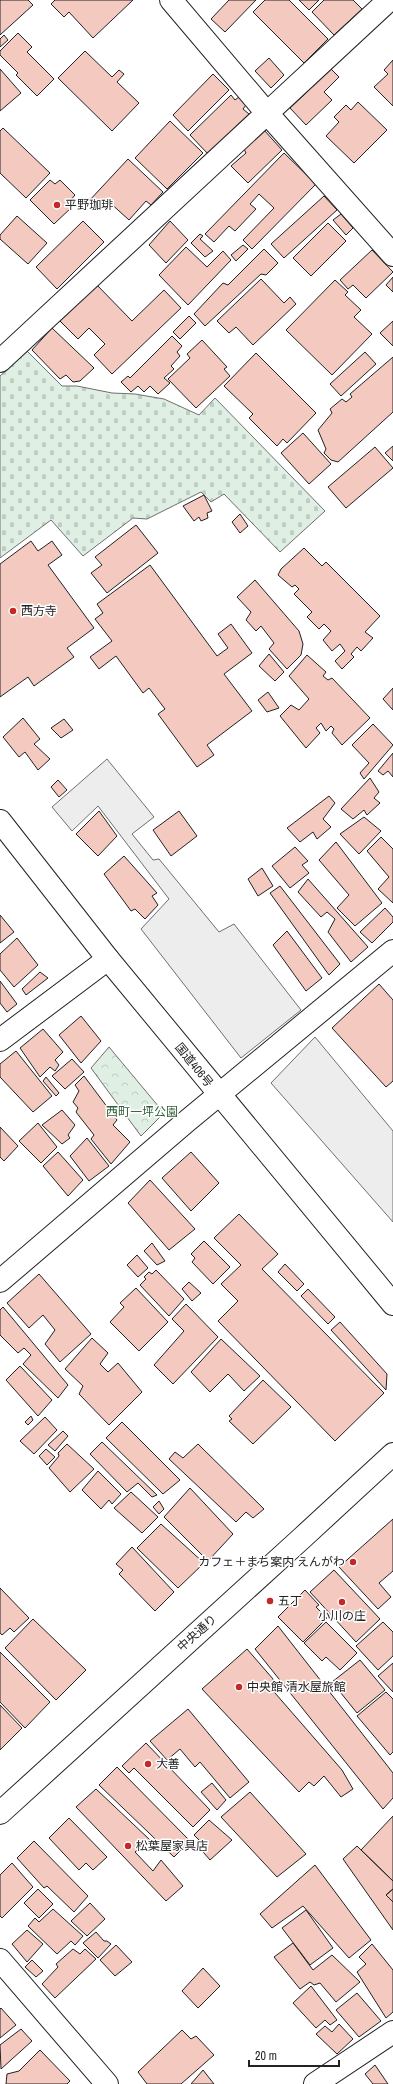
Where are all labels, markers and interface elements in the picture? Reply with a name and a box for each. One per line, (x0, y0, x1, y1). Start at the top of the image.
place label: 平野珈琲 (65, 197, 113, 213)
marker: 平野珈琲 (52, 200, 62, 210)
place label: 西方寺 (21, 603, 57, 619)
marker: 西方寺 (8, 606, 18, 616)
street label: 国道406号 (171, 1040, 217, 1090)
park label: 西町一坪公園 (106, 1104, 178, 1120)
place label: カフェ＋まち案内 えんがわ (198, 1554, 345, 1570)
marker: カフェ＋まち案内 えんがわ (348, 1557, 358, 1567)
place label: 五丁 (278, 1593, 302, 1609)
marker: 五丁 (265, 1596, 275, 1606)
marker: 小川の庄 (337, 1597, 347, 1607)
place label: 小川の庄 (318, 1608, 366, 1624)
street label: 中央通り (174, 1611, 220, 1655)
place label: 中央館 清水屋旅館 (247, 1679, 346, 1695)
marker: 中央館 清水屋旅館 (234, 1682, 244, 1692)
place label: 大善 (156, 1756, 180, 1772)
marker: 大善 (143, 1759, 153, 1769)
place label: 松葉屋家具店 (136, 1838, 208, 1854)
marker: 松葉屋家具店 (123, 1841, 133, 1851)
scale bar (249, 2042, 339, 2068)
text: 20 m (255, 2048, 277, 2064)

